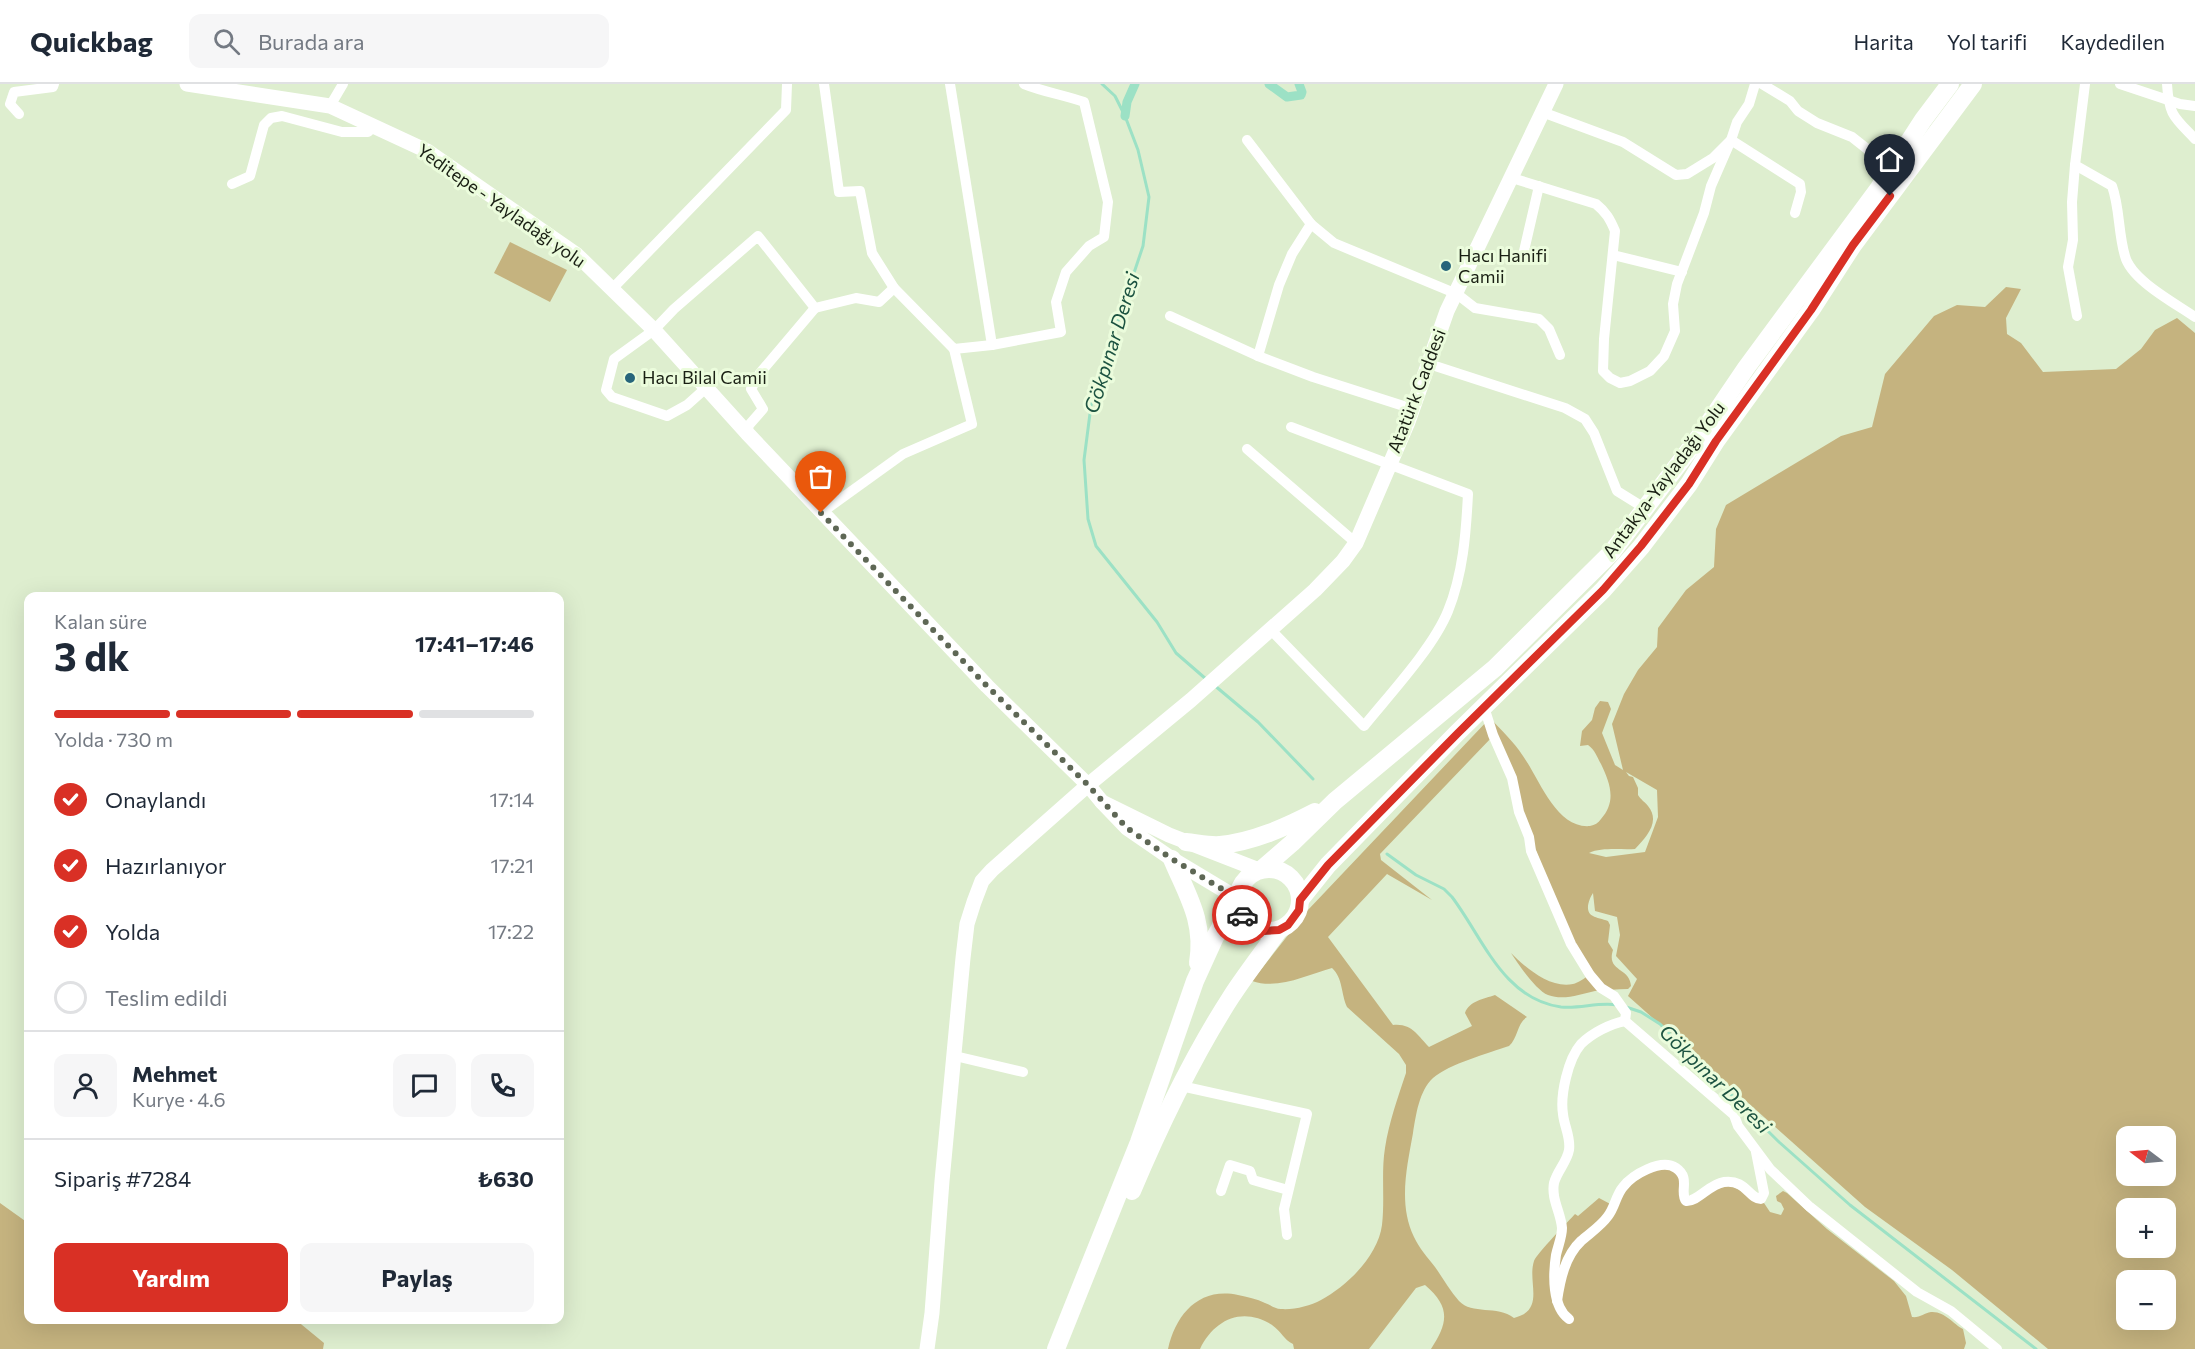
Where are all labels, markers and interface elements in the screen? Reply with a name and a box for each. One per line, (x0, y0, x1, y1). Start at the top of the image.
search box (189, 14, 609, 68)
text: Quickbag (30, 24, 153, 58)
icon: search (210, 25, 243, 58)
text: Burada ara (258, 28, 365, 55)
text: Harita (1854, 29, 1914, 54)
text: Yol tarifi (1947, 29, 2027, 54)
text: Kaydedilen (2060, 29, 2165, 54)
pin (1864, 134, 1915, 196)
street label: Yeditepe - Yayladağı yolu (413, 139, 590, 272)
icon: home (1873, 143, 1906, 176)
place label: Hacı Hanifi Camii (1458, 244, 1547, 287)
marker: Hacı Hanifi Camii (1439, 259, 1453, 273)
water label: Gökpınar Deresi (1078, 269, 1144, 416)
street label: Atatürk Caddesi (1382, 325, 1450, 456)
place label: Hacı Bilal Camii (642, 366, 767, 388)
marker: Hacı Bilal Camii (623, 371, 637, 385)
street label: Antakya-Yayladağı Yolu (1597, 397, 1729, 562)
pin (795, 451, 846, 513)
icon: bag (804, 460, 837, 493)
text: Kalan süre (54, 609, 147, 633)
text: 17:41–17:46 (415, 630, 534, 657)
text: 3 dk (54, 631, 129, 679)
text: Yolda · 730 m (54, 727, 173, 751)
icon: check (54, 783, 87, 816)
text: Onaylandı (105, 786, 206, 813)
text: 17:14 (490, 787, 534, 811)
icon: check (54, 849, 87, 882)
text: Hazırlanıyor (105, 852, 227, 879)
text: 17:21 (491, 853, 534, 877)
courier (1212, 885, 1272, 945)
icon: car (1226, 899, 1259, 932)
icon: check (54, 915, 87, 948)
text: Yolda (105, 918, 160, 945)
text: 17:22 (488, 919, 534, 943)
text: Teslim edildi (105, 984, 228, 1011)
water label: Gökpınar Deresi (1655, 1019, 1777, 1138)
button: person (54, 1054, 117, 1117)
button: chat (393, 1054, 456, 1117)
button: phone (471, 1054, 534, 1117)
text: Mehmet (132, 1060, 217, 1087)
text: Kurye · 4.6 (132, 1087, 226, 1111)
north arrow (2116, 1126, 2176, 1186)
map controls (2116, 1126, 2176, 1330)
text: Sipariş #7284 (54, 1165, 191, 1192)
text: ₺630 (477, 1165, 534, 1192)
button: + (2116, 1198, 2176, 1258)
button: Yardım (54, 1243, 288, 1312)
button: Paylaş (300, 1243, 534, 1312)
button: − (2116, 1270, 2176, 1330)

